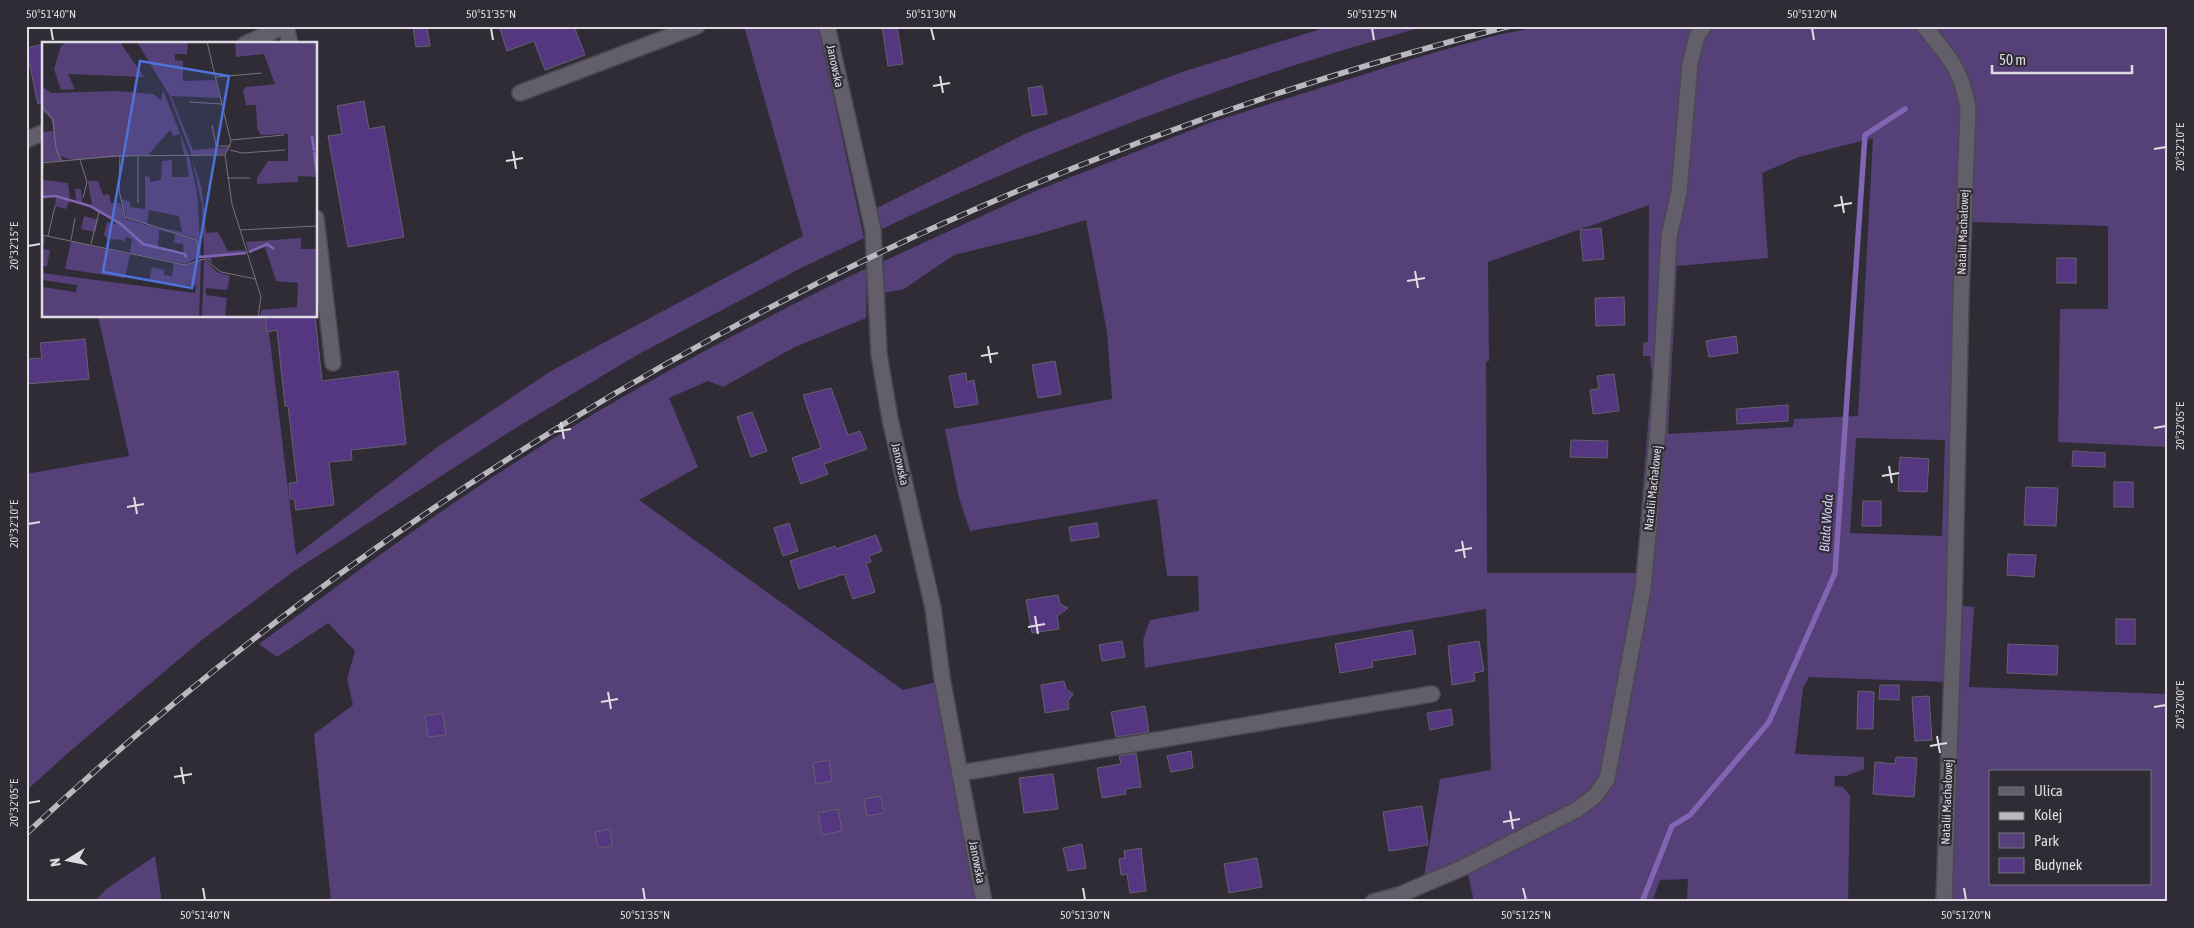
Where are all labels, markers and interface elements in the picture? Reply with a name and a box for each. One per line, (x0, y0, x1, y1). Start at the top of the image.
text: 50°51'40"N (26, 7, 76, 21)
text: 50°51'35"N (466, 7, 516, 21)
text: 50°51'30"N (906, 7, 956, 21)
text: 50°51'25"N (1347, 7, 1397, 21)
text: 50°51'20"N (1787, 7, 1837, 21)
inset map (42, 42, 318, 318)
scale bar (1992, 42, 2132, 74)
street label: Janowska (824, 43, 846, 89)
text: 50 m (1999, 51, 2026, 68)
text: 20°32'10"E (2173, 123, 2187, 171)
street label: Natalii Machałowej (1955, 189, 1971, 275)
text: 20°32'15"E (7, 222, 21, 270)
text: 20°32'05"E (2173, 402, 2187, 450)
street label: Janowska (888, 441, 912, 487)
street label: Natalii Machałowej (1642, 445, 1664, 531)
water label: Biała Woda (1816, 493, 1836, 552)
text: 20°32'10"E (7, 500, 21, 548)
text: 20°32'00"E (2173, 681, 2187, 729)
street label: Natalii Machałowej (1939, 759, 1955, 845)
legend (1989, 770, 2152, 886)
text: 20°32'05"E (7, 779, 21, 827)
text: Ulica (2034, 782, 2063, 799)
text: Kolej (2034, 806, 2062, 823)
text: Park (2034, 832, 2059, 849)
north arrow (42, 836, 92, 886)
street label: Janowska (966, 840, 988, 884)
text: Budynek (2034, 856, 2083, 873)
text: N (47, 857, 64, 868)
text: 50°51'40"N (180, 908, 230, 922)
text: 50°51'35"N (620, 908, 670, 922)
text: 50°51'30"N (1060, 908, 1110, 922)
text: 50°51'25"N (1501, 908, 1551, 922)
text: 50°51'20"N (1941, 908, 1991, 922)

